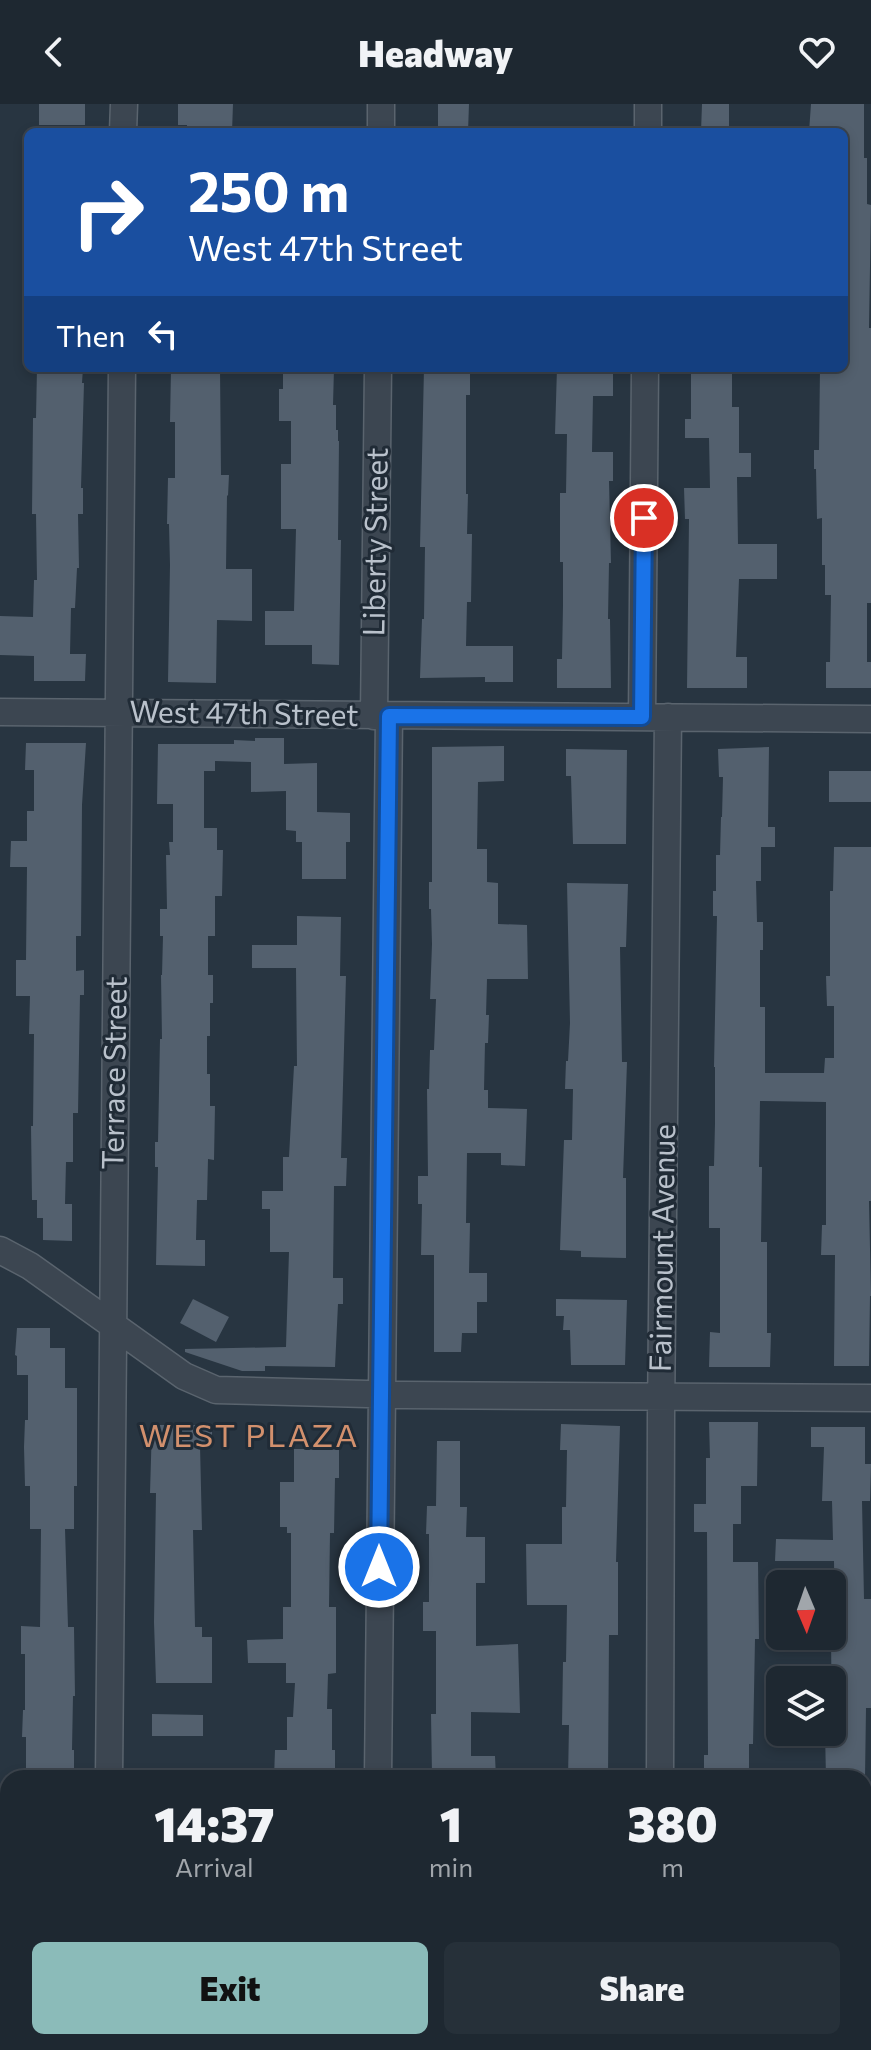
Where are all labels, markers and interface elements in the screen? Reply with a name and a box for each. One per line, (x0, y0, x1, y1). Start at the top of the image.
icon: back (32, 30, 76, 74)
text: Headway (358, 30, 513, 74)
icon: heart (795, 30, 839, 74)
text: 250 m (188, 155, 349, 224)
icon: right (56, 160, 160, 264)
text: West 47th Street (188, 224, 463, 268)
icon: left (141, 312, 185, 356)
text: Then (56, 316, 125, 353)
street label: Liberty Street (353, 447, 394, 637)
pin (610, 484, 678, 552)
icon: arrive (622, 496, 666, 540)
street label: West 47th Street (129, 691, 359, 732)
street label: Terrace Street (92, 976, 133, 1170)
street label: Fairmount Avenue (640, 1124, 681, 1372)
district label: WEST PLAZA (139, 1414, 359, 1454)
position arrow (337, 1525, 421, 1609)
north arrow (766, 1570, 846, 1650)
map controls (766, 1570, 846, 1746)
button: layers (766, 1666, 846, 1746)
text: 14:37 (154, 1793, 275, 1852)
text: 1 (440, 1793, 462, 1852)
text: 380 (627, 1793, 718, 1852)
text: Arrival (175, 1851, 254, 1882)
text: min (429, 1851, 473, 1882)
text: m (661, 1851, 684, 1882)
button: Exit (32, 1942, 428, 2034)
button: Share (444, 1942, 840, 2034)

